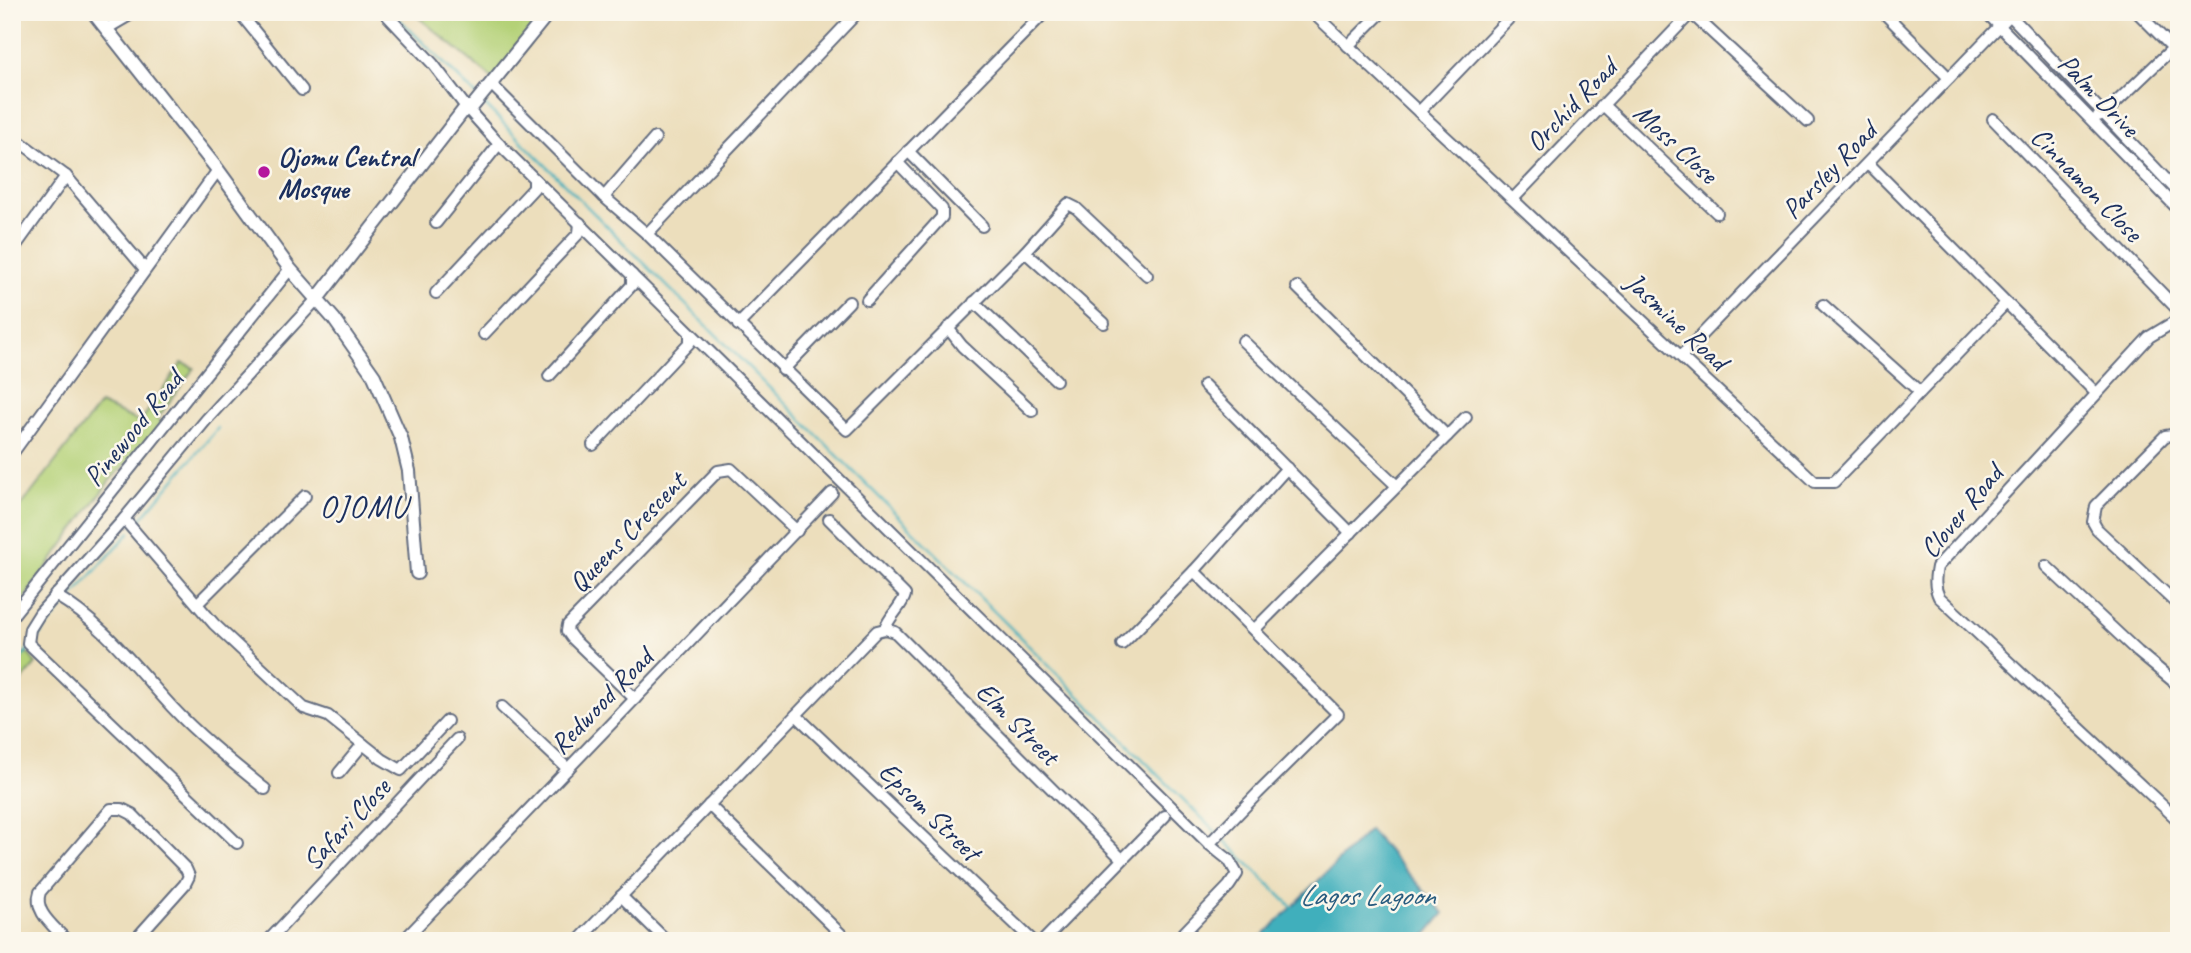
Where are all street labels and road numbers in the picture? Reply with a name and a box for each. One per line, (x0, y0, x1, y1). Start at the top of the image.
street label: Palm Drive (2051, 46, 2149, 145)
street label: Orchid Road (1518, 48, 1627, 159)
street label: Moss Close (1627, 95, 1727, 192)
street label: Parsley Road (1774, 111, 1887, 226)
street label: Cinnamon Close (2024, 119, 2152, 250)
street label: Jasmine Road (1617, 263, 1739, 380)
street label: Pinewood Road (76, 360, 193, 493)
street label: Clover Road (1912, 454, 2013, 565)
street label: Queens Crescent (561, 462, 695, 600)
street label: Redwood Road (542, 638, 663, 761)
street label: Elm Street (969, 674, 1069, 774)
street label: Epsom Street (872, 754, 991, 871)
street label: Safari Close (294, 769, 399, 877)

